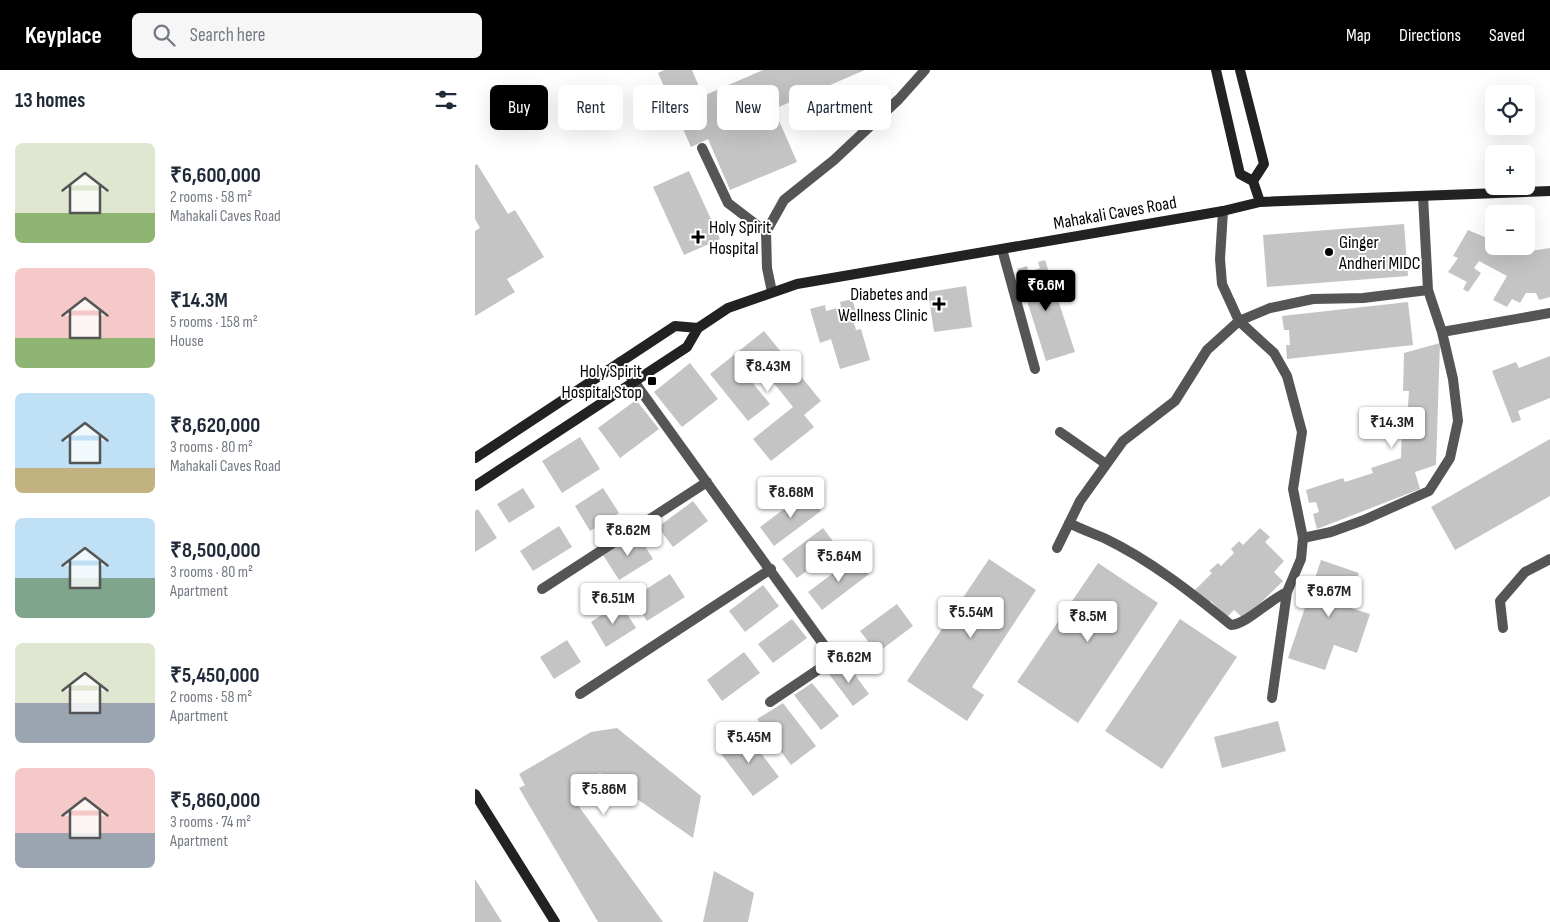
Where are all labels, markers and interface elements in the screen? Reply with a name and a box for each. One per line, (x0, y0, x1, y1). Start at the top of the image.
search box (132, 13, 482, 58)
text: Keyplace (25, 21, 102, 50)
icon: search (150, 21, 178, 49)
text: Search here (190, 24, 265, 47)
text: Map (1346, 25, 1371, 46)
text: Directions (1399, 25, 1461, 46)
text: Saved (1489, 25, 1525, 46)
chip: Buy (490, 85, 548, 130)
chip: Rent (558, 85, 623, 130)
chip: Filters (633, 85, 707, 130)
chip: New (717, 85, 779, 130)
chip: Apartment (789, 85, 891, 130)
map controls (1485, 85, 1535, 255)
button: locate (1485, 85, 1535, 135)
icon: filters (432, 86, 460, 114)
text: 13 homes (15, 88, 85, 113)
button: + (1485, 145, 1535, 195)
icon: home (55, 163, 115, 223)
text: ₹6,600,000 (170, 163, 261, 188)
text: 2 rooms · 58 m² (170, 188, 252, 207)
street label: Mahakali Caves Road (1052, 192, 1178, 234)
button: − (1485, 205, 1535, 255)
text: Mahakali Caves Road (170, 207, 281, 226)
place label: Holy Spirit Hospital (709, 217, 772, 259)
marker: Holy Spirit Hospital (691, 230, 705, 244)
place label: Ginger Andheri MIDC (1338, 232, 1421, 274)
marker: Ginger Andheri MIDC (1323, 246, 1335, 258)
pin: ₹6.6M (1011, 270, 1081, 312)
text: ₹6.6M (1027, 276, 1065, 295)
place label: Diabetes and Wellness Clinic (838, 284, 928, 326)
icon: home (55, 288, 115, 348)
text: ₹14.3M (170, 288, 228, 313)
marker: Diabetes and Wellness Clinic (932, 297, 946, 311)
text: 5 rooms · 158 m² (170, 313, 258, 332)
text: House (170, 332, 204, 351)
pin: ₹8.43M (727, 350, 809, 393)
text: ₹8.43M (745, 357, 791, 376)
place label: Holy Spirit Hospital Stop (562, 361, 643, 403)
marker: Holy Spirit Hospital Stop (646, 375, 658, 387)
pin: ₹14.3M (1351, 406, 1433, 449)
icon: home (55, 413, 115, 473)
text: ₹8,620,000 (170, 413, 260, 438)
text: ₹14.3M (1370, 413, 1414, 432)
text: 3 rooms · 80 m² (170, 438, 253, 457)
text: Mahakali Caves Road (170, 457, 281, 476)
pin: ₹8.68M (750, 476, 832, 519)
text: ₹8.68M (768, 483, 814, 502)
pin: ₹8.62M (587, 514, 669, 557)
text: ₹8.62M (606, 521, 650, 540)
icon: home (55, 538, 115, 598)
text: ₹8,500,000 (170, 538, 260, 563)
pin: ₹5.64M (798, 540, 880, 583)
text: ₹5.64M (817, 547, 861, 566)
text: 3 rooms · 80 m² (170, 563, 253, 582)
pin: ₹9.67M (1288, 576, 1370, 618)
text: Apartment (170, 582, 228, 601)
pin: ₹6.51M (572, 582, 654, 625)
text: ₹9.67M (1307, 582, 1351, 601)
text: ₹6.51M (591, 589, 635, 608)
pin: ₹5.54M (930, 596, 1012, 639)
pin: ₹8.5M (1053, 600, 1123, 643)
text: ₹5.54M (949, 603, 993, 622)
text: ₹8.5M (1069, 607, 1107, 626)
pin: ₹6.62M (808, 642, 890, 684)
text: ₹6.62M (827, 648, 871, 667)
icon: home (55, 663, 115, 723)
text: ₹5,450,000 (170, 663, 260, 688)
text: 2 rooms · 58 m² (170, 688, 252, 707)
text: Apartment (170, 707, 228, 726)
pin: ₹5.45M (708, 722, 790, 764)
text: ₹5.45M (727, 728, 771, 747)
pin: ₹5.86M (563, 774, 645, 816)
text: ₹5.86M (582, 780, 626, 799)
icon: home (55, 788, 115, 848)
text: ₹5,860,000 (170, 788, 260, 813)
text: 3 rooms · 74 m² (170, 813, 251, 832)
text: Apartment (170, 832, 228, 851)

